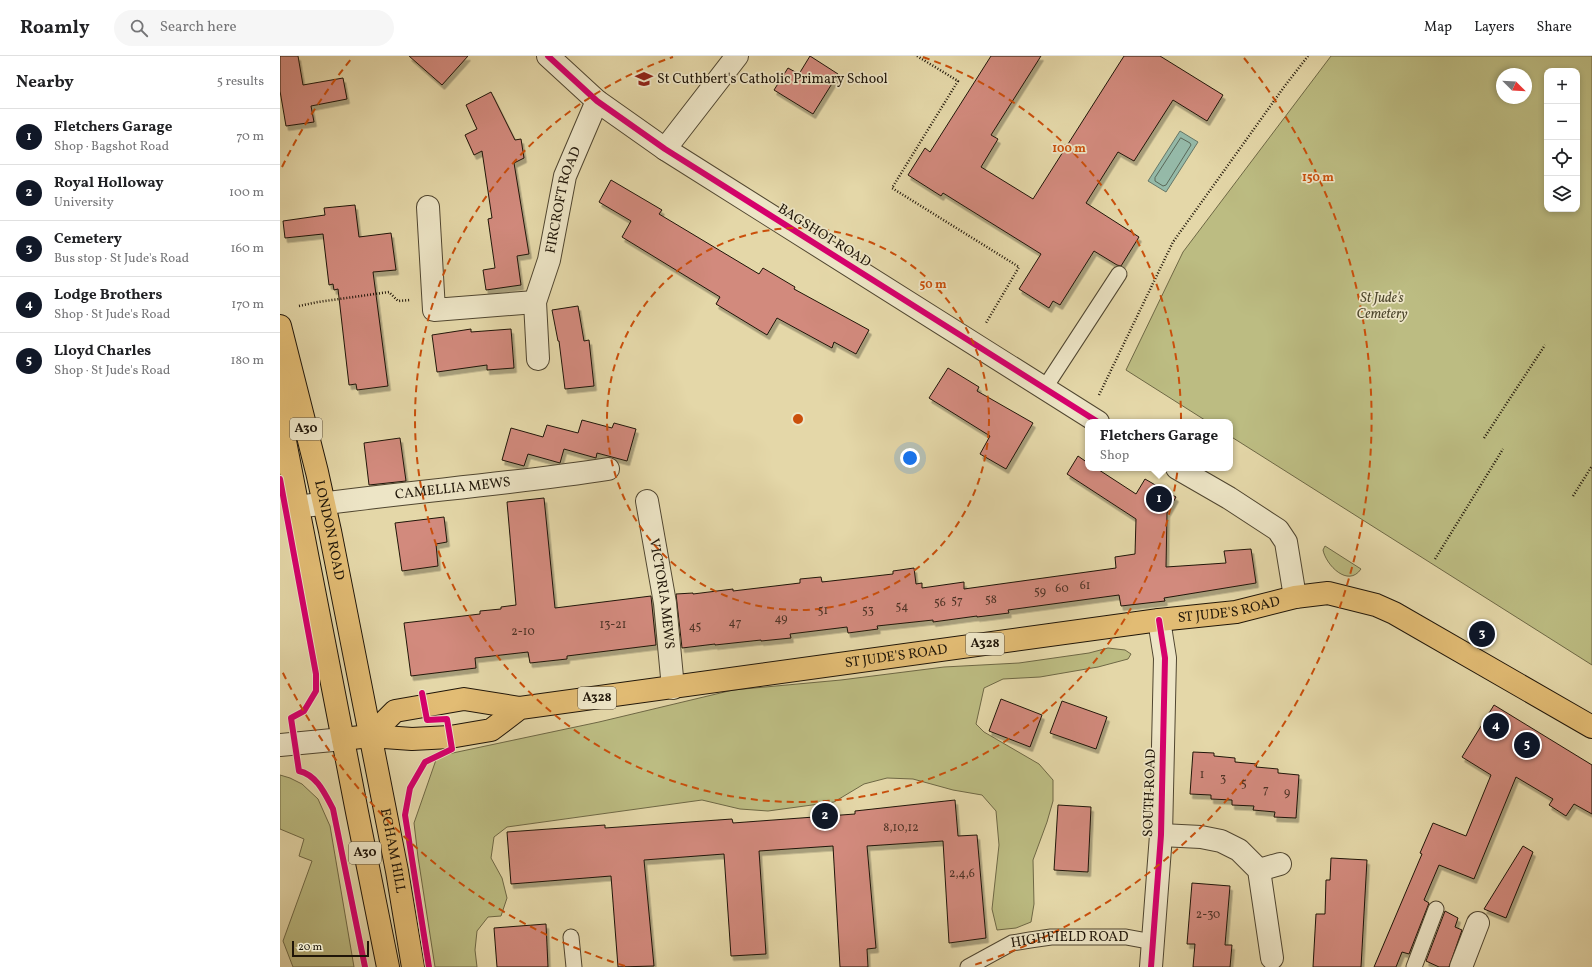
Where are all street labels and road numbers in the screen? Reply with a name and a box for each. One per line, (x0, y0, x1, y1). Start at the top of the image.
street label: FIRCROFT ROAD (541, 144, 586, 255)
street label: BAGSHOT ROAD (774, 200, 874, 272)
road number: A30 (290, 418, 322, 440)
street label: CAMELLIA MEWS (394, 473, 512, 504)
street label: LONDON ROAD (310, 478, 349, 582)
street label: VICTORIA MEWS (644, 537, 679, 650)
street label: ST JUDE'S ROAD (1177, 592, 1282, 627)
road number: A328 (966, 633, 1004, 655)
street label: ST JUDE'S ROAD (844, 640, 949, 673)
road number: A328 (578, 687, 616, 709)
street label: SOUTH ROAD (1139, 749, 1161, 837)
street label: EGHAM HILL (375, 807, 410, 895)
road number: A30 (349, 842, 381, 864)
street label: HIGHFIELD ROAD (1009, 927, 1128, 953)

